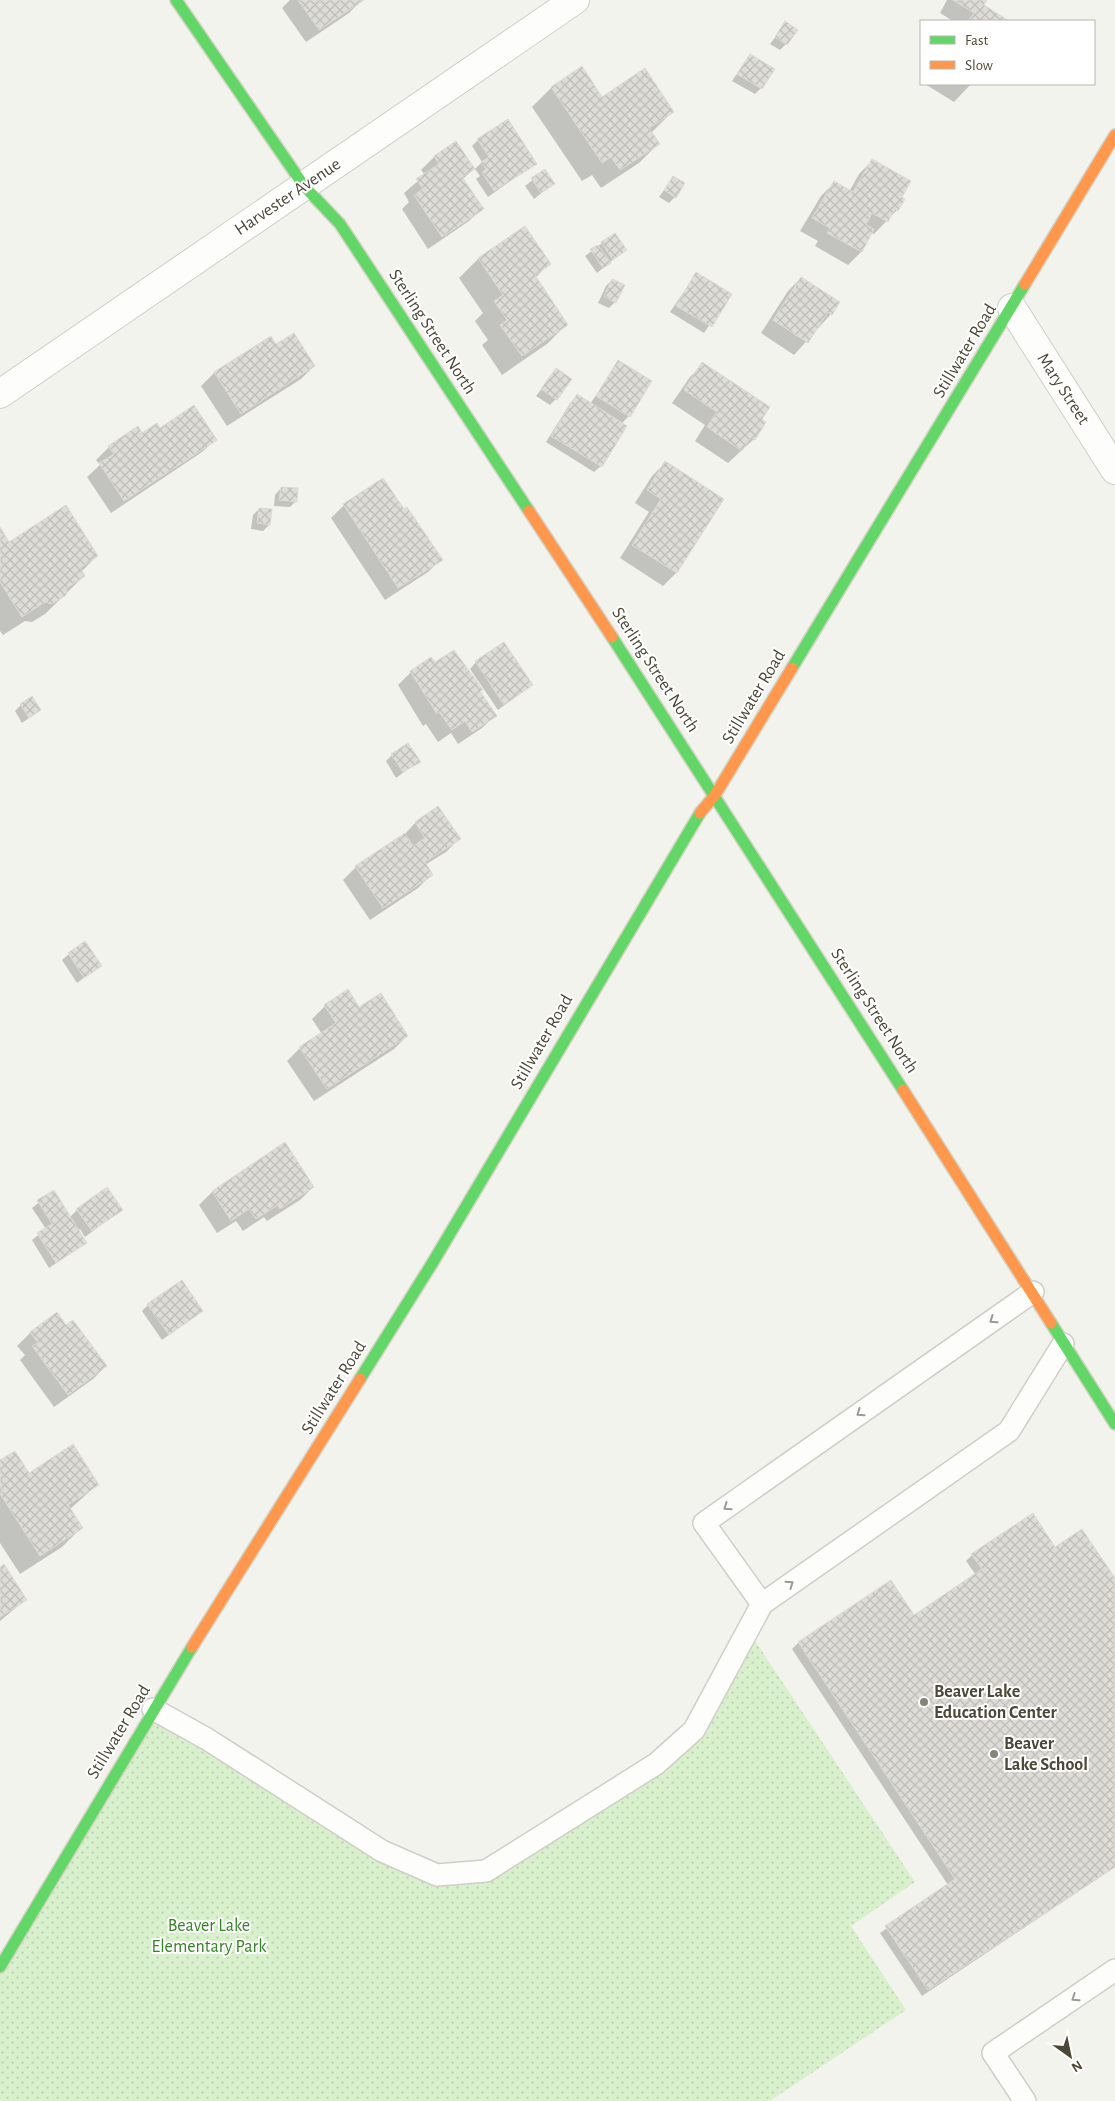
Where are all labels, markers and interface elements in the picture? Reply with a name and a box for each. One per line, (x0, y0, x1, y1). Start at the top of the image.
legend (920, 20, 1095, 85)
text: Fast (965, 33, 989, 48)
text: Slow (965, 58, 993, 73)
street label: Harvester Avenue (232, 155, 344, 239)
street label: Sterling Street North (385, 266, 479, 398)
street label: Stillwater Road (930, 301, 1000, 401)
street label: Mary Street (1033, 350, 1093, 428)
street label: Sterling Street North (608, 604, 702, 736)
street label: Stillwater Road (719, 647, 789, 747)
street label: Sterling Street North (827, 945, 921, 1077)
street label: Stillwater Road (508, 992, 576, 1092)
one-way arrow (989, 1314, 999, 1323)
street label: Stillwater Road (298, 1338, 370, 1438)
one-way arrow (856, 1407, 866, 1416)
one-way arrow (723, 1501, 733, 1510)
one-way arrow (784, 1581, 794, 1590)
street label: Stillwater Road (84, 1682, 154, 1782)
place label: Beaver Lake Education Center (934, 1683, 1057, 1722)
marker: Beaver Lake Education Center (918, 1696, 930, 1708)
place label: Beaver Lake School (1004, 1735, 1088, 1774)
marker: Beaver Lake School (988, 1748, 1000, 1760)
park label: Beaver Lake Elementary Park (151, 1917, 267, 1956)
one-way arrow (1071, 1992, 1080, 2001)
north arrow (1045, 2031, 1095, 2081)
text: N (1069, 2058, 1084, 2075)

